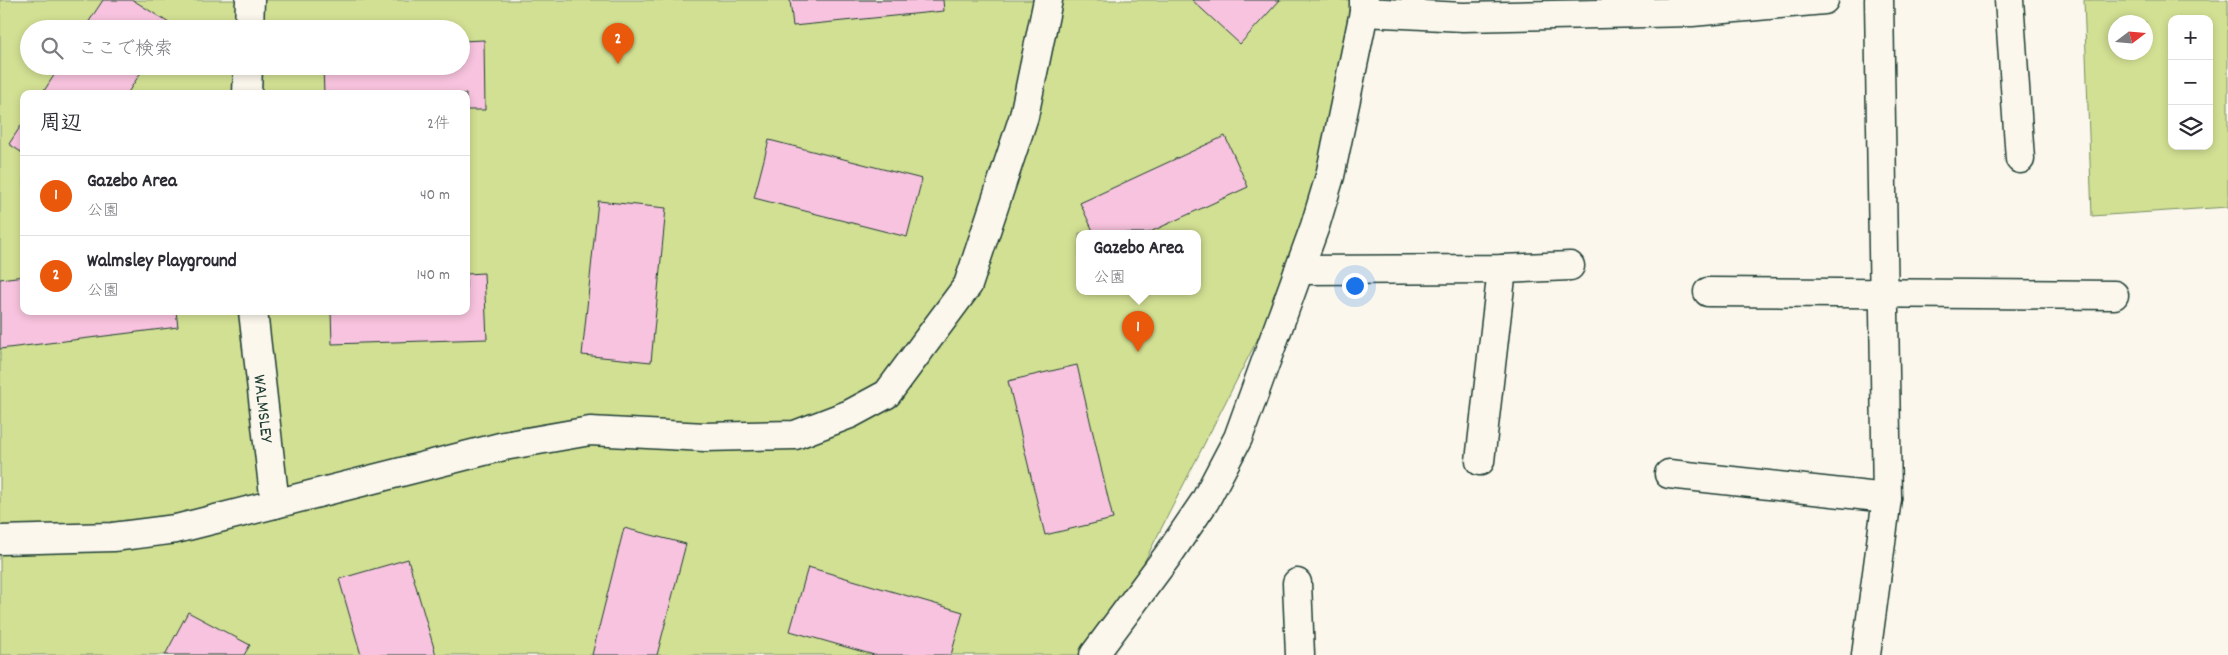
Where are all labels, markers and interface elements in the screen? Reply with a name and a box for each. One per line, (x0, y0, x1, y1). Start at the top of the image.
north arrow (2108, 15, 2153, 60)
map controls (2168, 15, 2213, 150)
button: + (2168, 15, 2213, 60)
search box (20, 20, 470, 75)
pin: 2 (602, 23, 634, 64)
icon: search (38, 34, 66, 62)
text: ここで検索 (78, 37, 173, 64)
button: − (2168, 60, 2213, 105)
button: layers (2168, 105, 2213, 150)
text: 周辺 (40, 110, 82, 140)
text: 2件 (427, 113, 450, 136)
text: Gazebo Area (87, 169, 177, 196)
text: 1 (54, 184, 58, 207)
text: 40 m (420, 184, 450, 207)
text: 公園 (87, 200, 119, 223)
popup (1076, 230, 1201, 295)
text: Gazebo Area (1094, 236, 1183, 263)
text: Walmsley Playground (87, 249, 237, 276)
text: 2 (53, 264, 60, 287)
text: 140 m (416, 264, 450, 287)
text: 公園 (1094, 267, 1126, 290)
your location (1342, 273, 1368, 299)
text: 公園 (87, 280, 119, 303)
pin: 1 (1122, 311, 1154, 352)
street label: WALMSLEY (245, 373, 278, 445)

